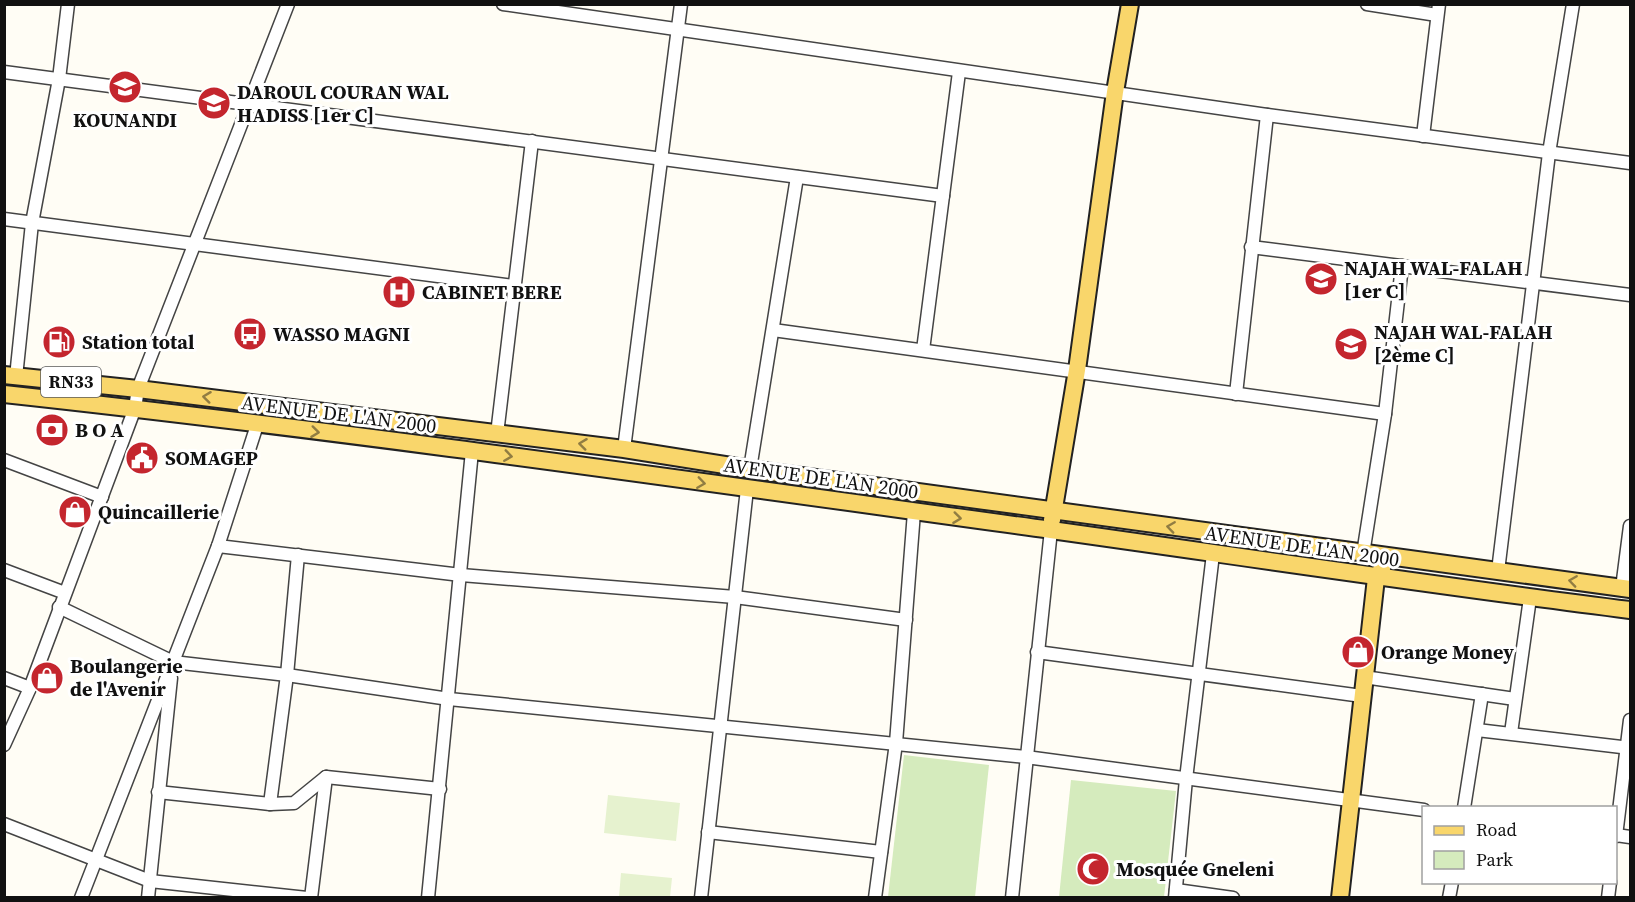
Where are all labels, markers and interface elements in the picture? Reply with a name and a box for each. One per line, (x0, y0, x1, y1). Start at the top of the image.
school or university icon: KOUNANDI (107, 69, 143, 105)
place label: DAROUL COURAN WAL HADISS [1er C] (237, 78, 449, 129)
school or university icon: DAROUL COURAN WAL HADISS [1er C] (196, 85, 232, 121)
place label: KOUNANDI (73, 106, 177, 134)
place label: NAJAH WAL-FALAH [1er C] (1344, 254, 1523, 305)
school or university icon: NAJAH WAL-FALAH [1er C] (1303, 261, 1339, 297)
hospital icon: CABINET BERE (381, 274, 417, 310)
place label: CABINET BERE (422, 278, 562, 306)
bus stop icon: WASSO MAGNI (232, 316, 268, 352)
place label: NAJAH WAL-FALAH [2ème C] (1374, 318, 1553, 369)
place label: WASSO MAGNI (273, 320, 410, 348)
fuel station icon: Station total (41, 324, 77, 360)
school or university icon: NAJAH WAL-FALAH [2ème C] (1333, 326, 1369, 362)
place label: Station total (82, 328, 194, 356)
road number: RN33 (41, 367, 101, 397)
street label: AVENUE DE L'AN 2000 (240, 388, 438, 440)
one-way arrow (202, 391, 211, 404)
bank icon: B O A (34, 412, 70, 448)
place label: B O A (75, 416, 125, 444)
one-way arrow (310, 425, 319, 438)
one-way arrow (578, 438, 588, 451)
public building icon: SOMAGEP (124, 440, 160, 476)
place label: SOMAGEP (165, 444, 258, 472)
one-way arrow (504, 449, 513, 461)
street label: AVENUE DE L'AN 2000 (722, 450, 920, 506)
one-way arrow (697, 476, 706, 488)
shop icon: Quincaillerie (57, 494, 93, 530)
place label: Quincaillerie (98, 498, 219, 526)
one-way arrow (952, 511, 962, 524)
street label: AVENUE DE L'AN 2000 (1203, 518, 1401, 574)
one-way arrow (1167, 522, 1176, 534)
one-way arrow (1568, 575, 1577, 587)
shop icon: Orange Money (1340, 634, 1376, 670)
place label: Orange Money (1381, 638, 1514, 666)
place label: Boulangerie de l'Avenir (70, 652, 183, 703)
shop icon: Boulangerie de l'Avenir (29, 660, 65, 696)
legend (1422, 806, 1617, 884)
text: Road (1476, 817, 1517, 842)
text: Park (1476, 847, 1513, 872)
mosque icon: Mosquée Gneleni (1075, 851, 1111, 887)
place label: Mosquée Gneleni (1116, 855, 1274, 883)

